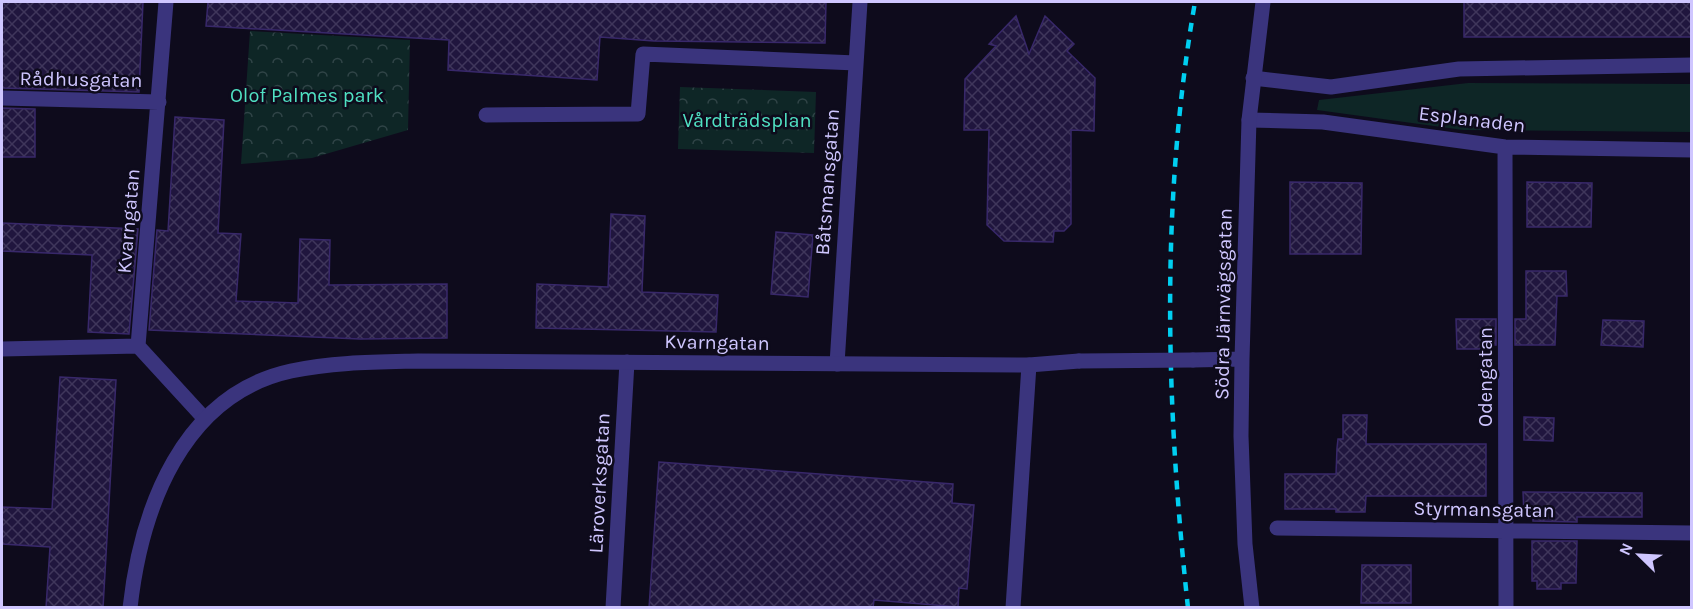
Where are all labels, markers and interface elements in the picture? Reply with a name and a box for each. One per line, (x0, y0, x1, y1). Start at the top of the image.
street label: Rådhusgatan (19, 67, 143, 92)
park label: Olof Palmes park (230, 84, 384, 107)
street label: Esplanaden (1417, 102, 1527, 137)
street label: Båtsmansgatan (811, 108, 844, 256)
park label: Vårdträdsplan (682, 109, 812, 132)
street label: Kvarngatan (112, 168, 145, 275)
street label: Södra Järnvägsgatan (1210, 208, 1237, 400)
street label: Odengatan (1474, 327, 1497, 427)
street label: Kvarngatan (664, 330, 770, 355)
street label: Läroverksgatan (584, 412, 615, 554)
street label: Styrmansgatan (1413, 497, 1555, 522)
north arrow (1609, 525, 1669, 585)
text: N (1615, 540, 1637, 558)

